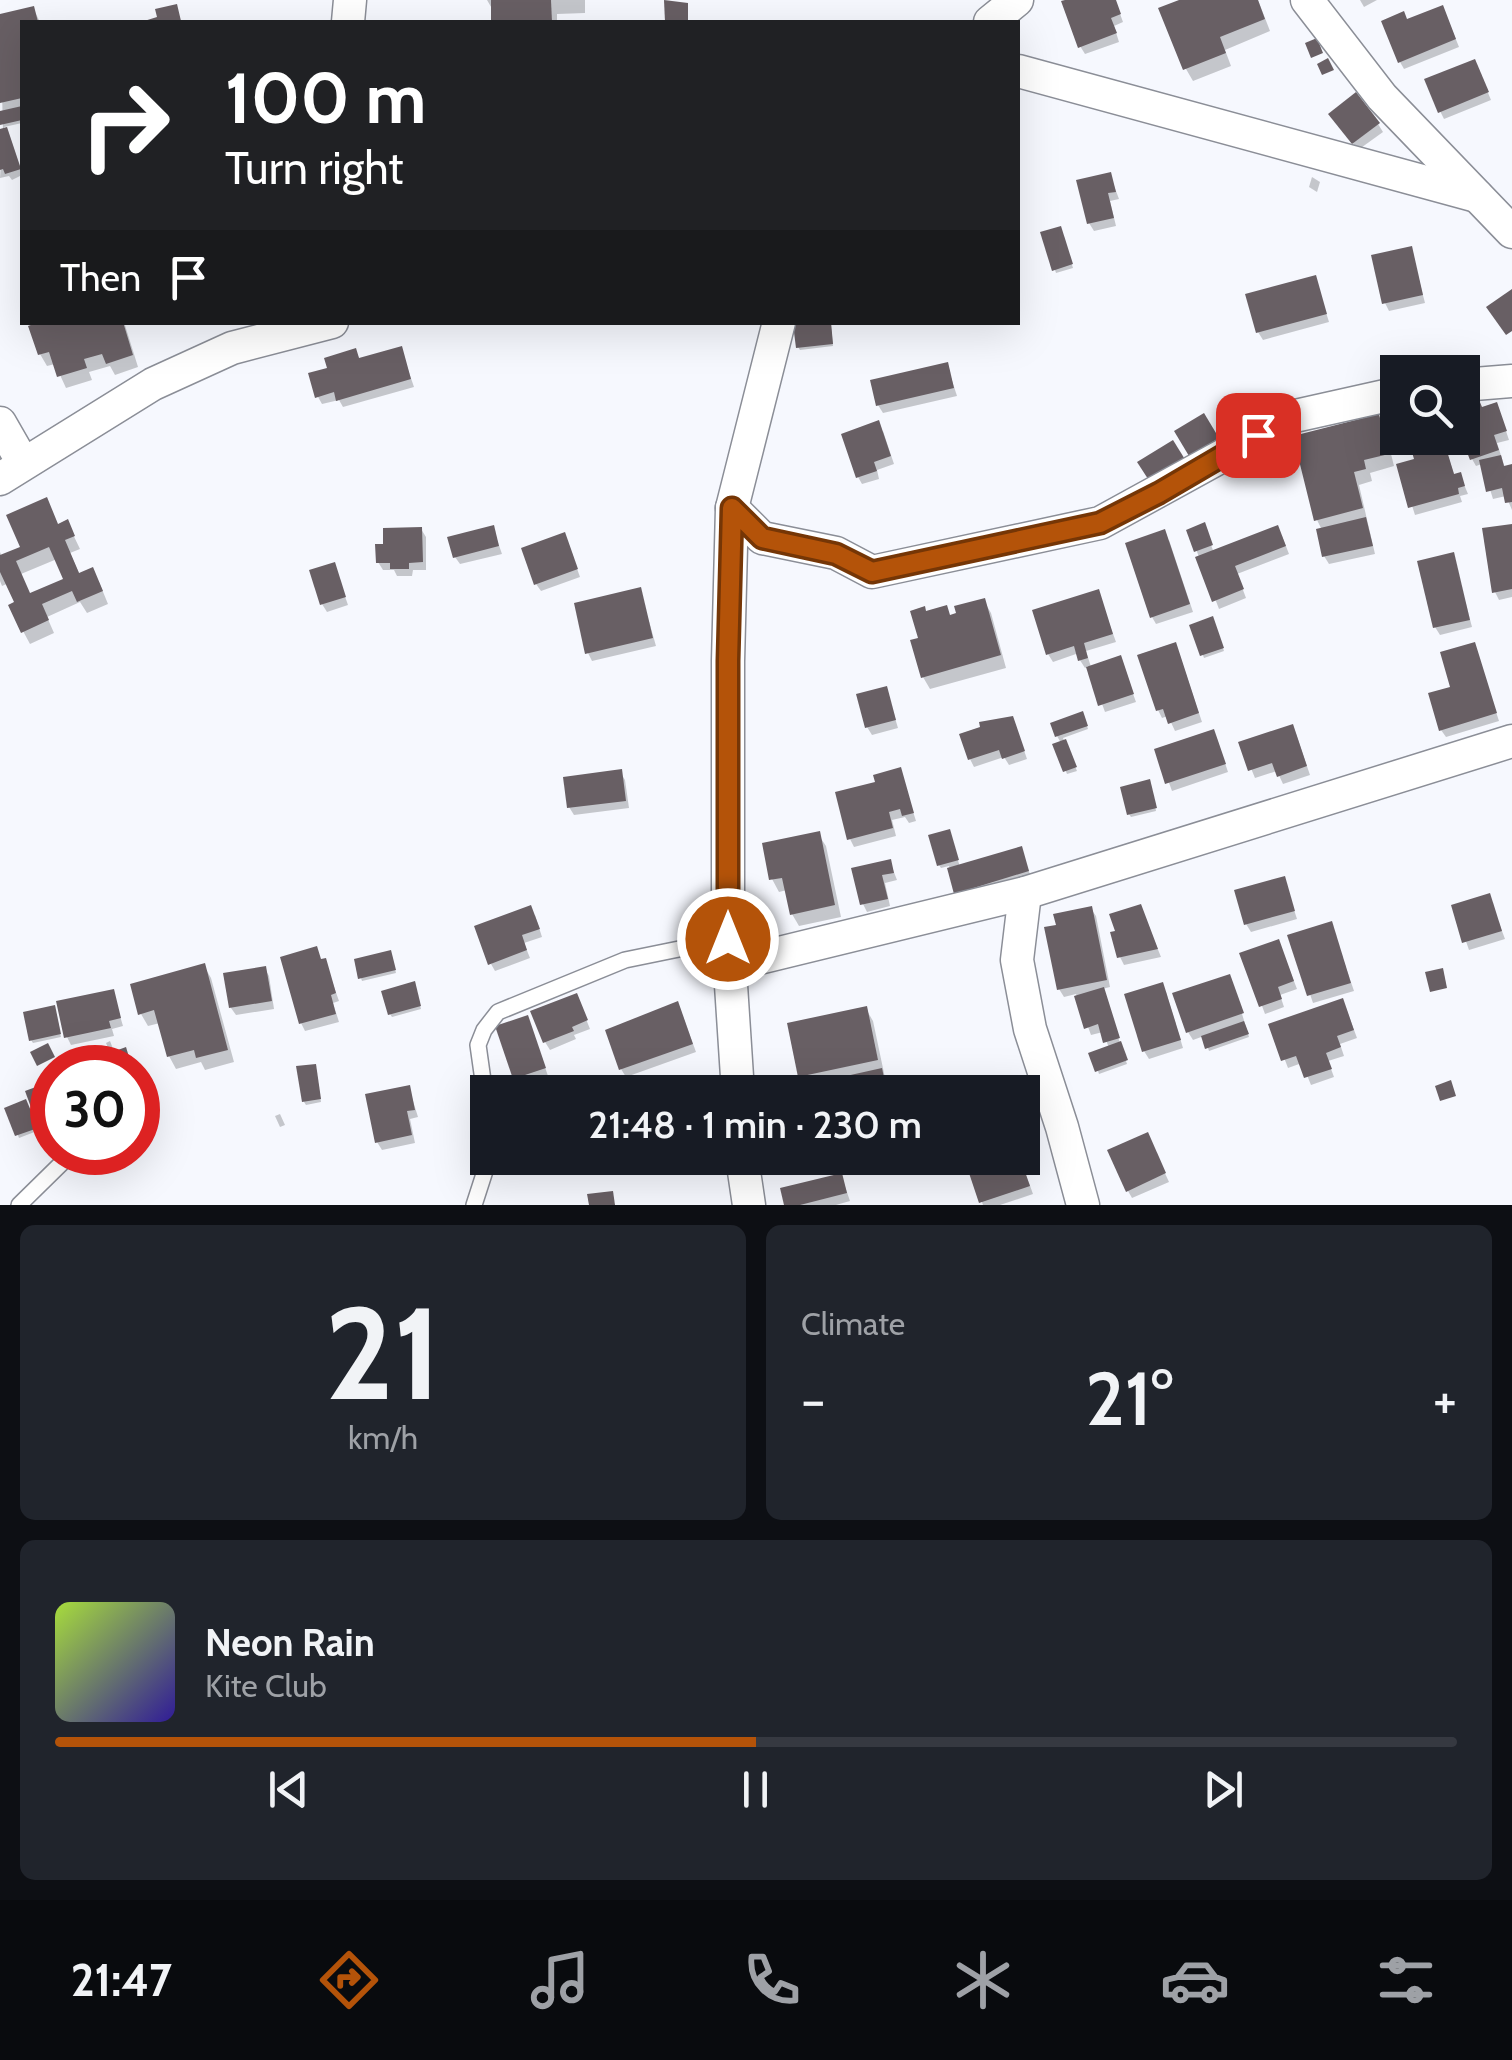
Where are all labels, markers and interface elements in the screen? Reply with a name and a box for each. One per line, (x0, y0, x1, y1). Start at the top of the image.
text: 100 m (225, 55, 426, 141)
icon: right (60, 60, 190, 190)
text: Turn right (225, 141, 404, 195)
icon: arrive (161, 250, 216, 305)
text: Then (60, 254, 141, 301)
map controls (1380, 355, 1480, 455)
button: search (1380, 355, 1480, 455)
pin (1216, 393, 1301, 478)
icon: arrive (1231, 408, 1286, 463)
position arrow (676, 887, 780, 991)
speed limit sign: 30 (30, 1045, 160, 1175)
text: 21:48 · 1 min · 230 m (588, 1101, 922, 1148)
text: 21 (325, 1274, 441, 1432)
text: Climate (801, 1304, 905, 1343)
text: 21° (1085, 1353, 1173, 1444)
text: − (801, 1366, 825, 1433)
text: + (1433, 1366, 1457, 1433)
text: km/h (348, 1418, 418, 1457)
text: Neon Rain (205, 1619, 375, 1666)
text: Kite Club (205, 1666, 327, 1705)
icon: previous (261, 1762, 316, 1817)
icon: pause (728, 1762, 783, 1817)
icon: next (1196, 1762, 1251, 1817)
icon: directions (314, 1945, 384, 2015)
icon: music (525, 1945, 595, 2015)
icon: phone (737, 1945, 807, 2015)
icon: climate (948, 1945, 1018, 2015)
icon: car (1160, 1945, 1230, 2015)
icon: filters (1371, 1945, 1441, 2015)
text: 21:47 (71, 1953, 172, 2007)

